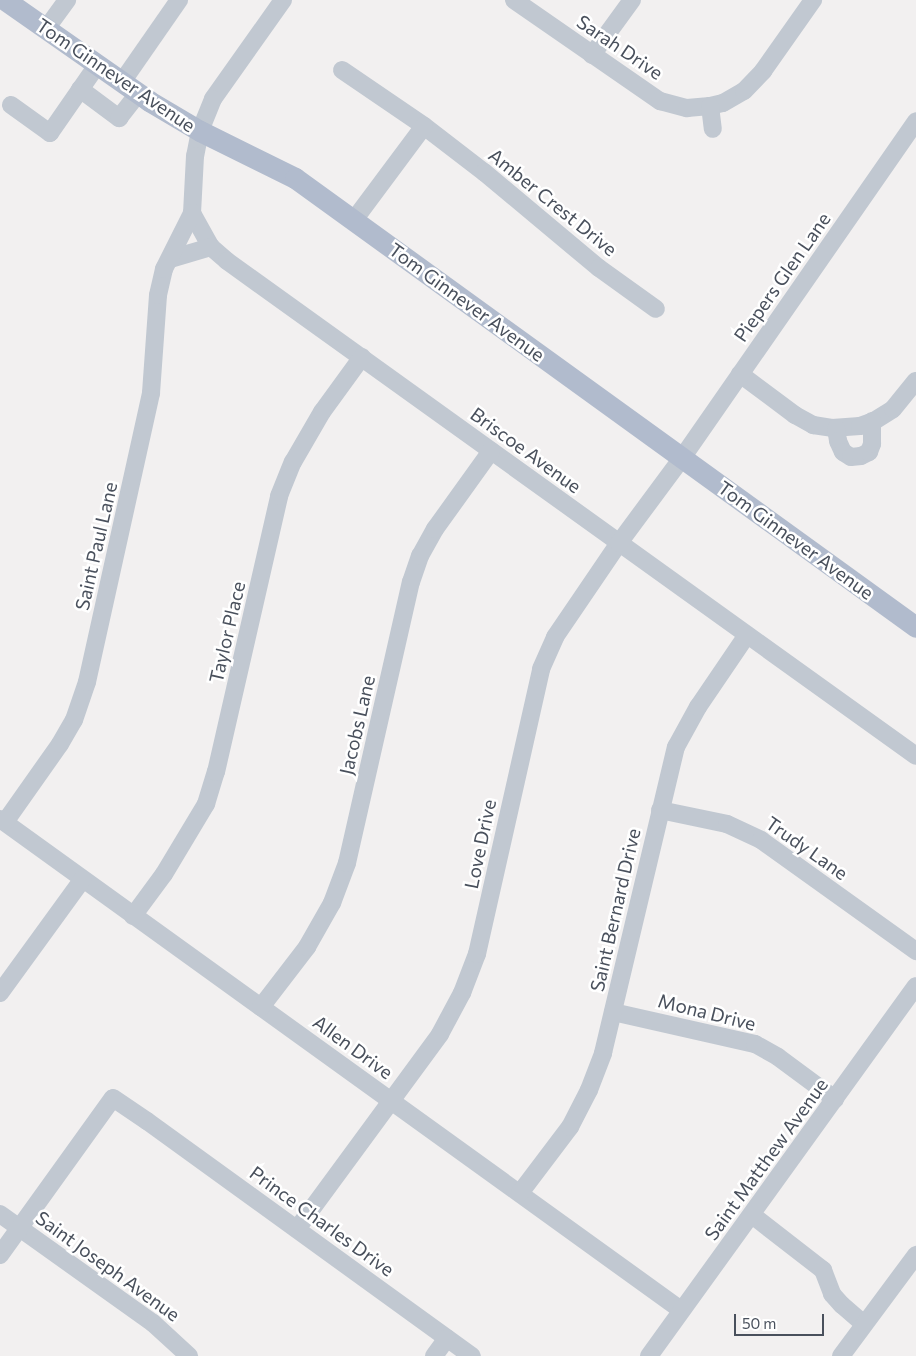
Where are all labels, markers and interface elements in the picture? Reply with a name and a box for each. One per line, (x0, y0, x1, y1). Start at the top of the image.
street label: Sarah Drive (573, 10, 667, 84)
street label: Tom Ginnever Avenue (32, 13, 200, 137)
street label: Amber Crest Drive (484, 143, 622, 261)
street label: Piepers Glen Lane (729, 208, 835, 346)
street label: Tom Ginnever Avenue (385, 238, 549, 366)
street label: Briscoe Avenue (466, 402, 586, 498)
street label: Tom Ginnever Avenue (714, 476, 878, 604)
street label: Saint Paul Lane (70, 480, 122, 612)
street label: Taylor Place (204, 579, 250, 685)
street label: Jacobs Lane (335, 673, 379, 777)
street label: Love Drive (459, 797, 501, 891)
street label: Trudy Lane (762, 811, 852, 885)
street label: Saint Bernard Drive (585, 826, 645, 994)
street label: Mona Drive (656, 989, 758, 1035)
street label: Allen Drive (309, 1010, 397, 1084)
street label: Saint Matthew Avenue (700, 1074, 832, 1244)
street label: Prince Charles Drive (245, 1161, 399, 1281)
street label: Saint Joseph Avenue (31, 1206, 185, 1326)
scale bar (736, 1304, 826, 1336)
text: 50 m (742, 1314, 776, 1332)

